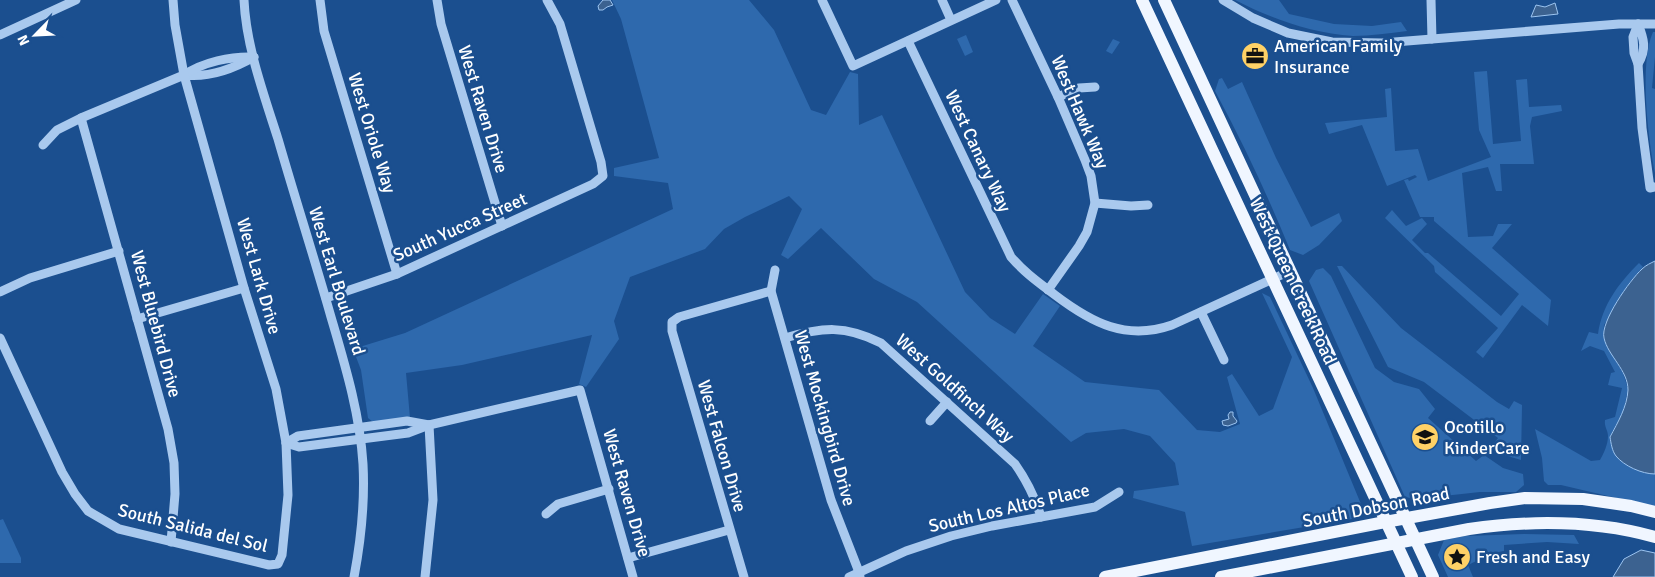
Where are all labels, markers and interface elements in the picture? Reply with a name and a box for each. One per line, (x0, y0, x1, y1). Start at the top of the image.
north arrow (10, 10, 60, 60)
text: N (14, 32, 33, 48)
place label: American Family Insurance (1274, 35, 1403, 78)
office icon: American Family Insurance (1240, 41, 1270, 71)
street label: West Raven Drive (453, 43, 513, 175)
street label: West Hawk Way (1046, 52, 1114, 172)
street label: West Oriole Way (343, 70, 401, 196)
street label: West Canary Way (940, 87, 1016, 216)
street label: South Yucca Street (390, 188, 530, 266)
street label: West Queen Creek Road (1245, 194, 1341, 368)
street label: West Earl Boulevard (304, 204, 370, 358)
street label: West Lark Drive (232, 215, 286, 337)
street label: West Bluebird Drive (126, 248, 186, 400)
street label: West Mockingbird Drive (789, 328, 861, 508)
street label: West Goldfinch Way (891, 329, 1019, 447)
street label: West Falcon Drive (693, 377, 751, 515)
place label: Ocotillo KinderCare (1444, 416, 1530, 459)
school or university icon: Ocotillo KinderCare (1410, 422, 1440, 452)
street label: West Raven Drive (598, 426, 656, 560)
street label: South Los Altos Place (926, 479, 1092, 537)
street label: South Dobson Road (1301, 482, 1451, 532)
street label: South Salida del Sol (116, 499, 270, 557)
place icon: Fresh and Easy (1442, 542, 1472, 572)
place label: Fresh and Easy (1476, 546, 1590, 568)

